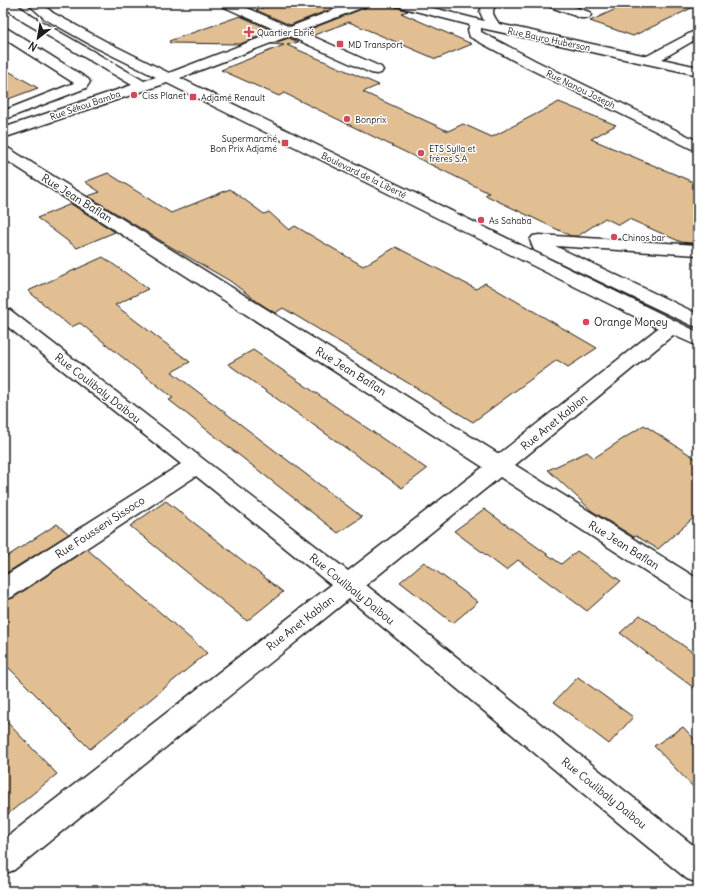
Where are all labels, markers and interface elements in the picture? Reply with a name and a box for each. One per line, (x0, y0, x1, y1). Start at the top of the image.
north arrow (18, 18, 58, 58)
street label: Rue Bayro Huberson (507, 25, 591, 53)
marker: Quartier Ebrié (244, 27, 254, 37)
place label: Quartier Ebrié (257, 27, 314, 38)
text: N (26, 39, 40, 55)
marker: MD Transport (335, 39, 345, 49)
place label: MD Transport (348, 39, 403, 50)
street label: Rue Nanou Joseph (545, 67, 617, 111)
street label: Rue Sékou Bamba (48, 88, 122, 122)
marker: Ciss Planet (129, 90, 139, 100)
place label: Ciss Planet (142, 90, 186, 101)
marker: Adjamé Renault (188, 92, 198, 102)
place label: Adjamé Renault (201, 92, 265, 103)
marker: Bonprix (342, 114, 352, 124)
place label: Bonprix (355, 114, 387, 125)
place label: Supermarché Bon Prix Adjamé (210, 133, 277, 154)
marker: Supermarché Bon Prix Adjamé (280, 138, 290, 148)
place label: ETS Sylla et frères S.A (429, 143, 475, 164)
marker: ETS Sylla et frères S.A (416, 148, 426, 158)
street label: Boulevard de la Liberté (320, 150, 408, 200)
street label: Rue Jean Baflan (39, 171, 115, 225)
marker: As Sahaba (476, 215, 486, 225)
place label: As Sahaba (489, 215, 532, 226)
marker: Chinos bar (609, 232, 619, 242)
place label: Chinos bar (622, 232, 666, 243)
place label: Orange Money (594, 315, 668, 329)
marker: Orange Money (581, 317, 591, 327)
street label: Rue Jean Baflan (313, 344, 389, 398)
street label: Rue Coulibaly Daibou (52, 350, 144, 426)
street label: Rue Anet Kablan (518, 391, 590, 453)
street label: Rue Fousseni Sissoco (53, 493, 147, 561)
street label: Rue Jean Baflan (586, 518, 662, 572)
street label: Rue Coulibaly Daibou (307, 550, 398, 628)
street label: Rue Anet Kablan (263, 592, 337, 654)
street label: Rue Coulibaly Daibou (559, 754, 650, 832)

